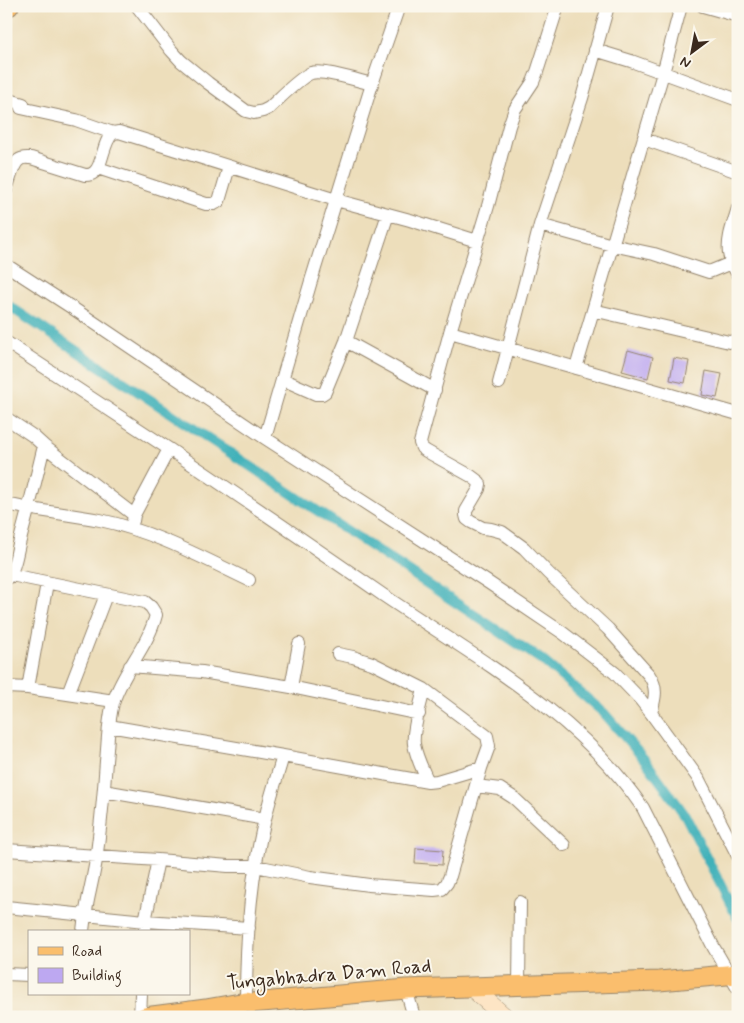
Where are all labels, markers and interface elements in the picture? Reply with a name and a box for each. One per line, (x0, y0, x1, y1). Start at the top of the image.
north arrow (666, 28, 716, 78)
text: N (677, 52, 694, 72)
legend (28, 930, 190, 996)
text: Road (72, 942, 102, 962)
street label: Tungabhadra Dam Road (226, 953, 432, 998)
text: Building (72, 966, 122, 987)

